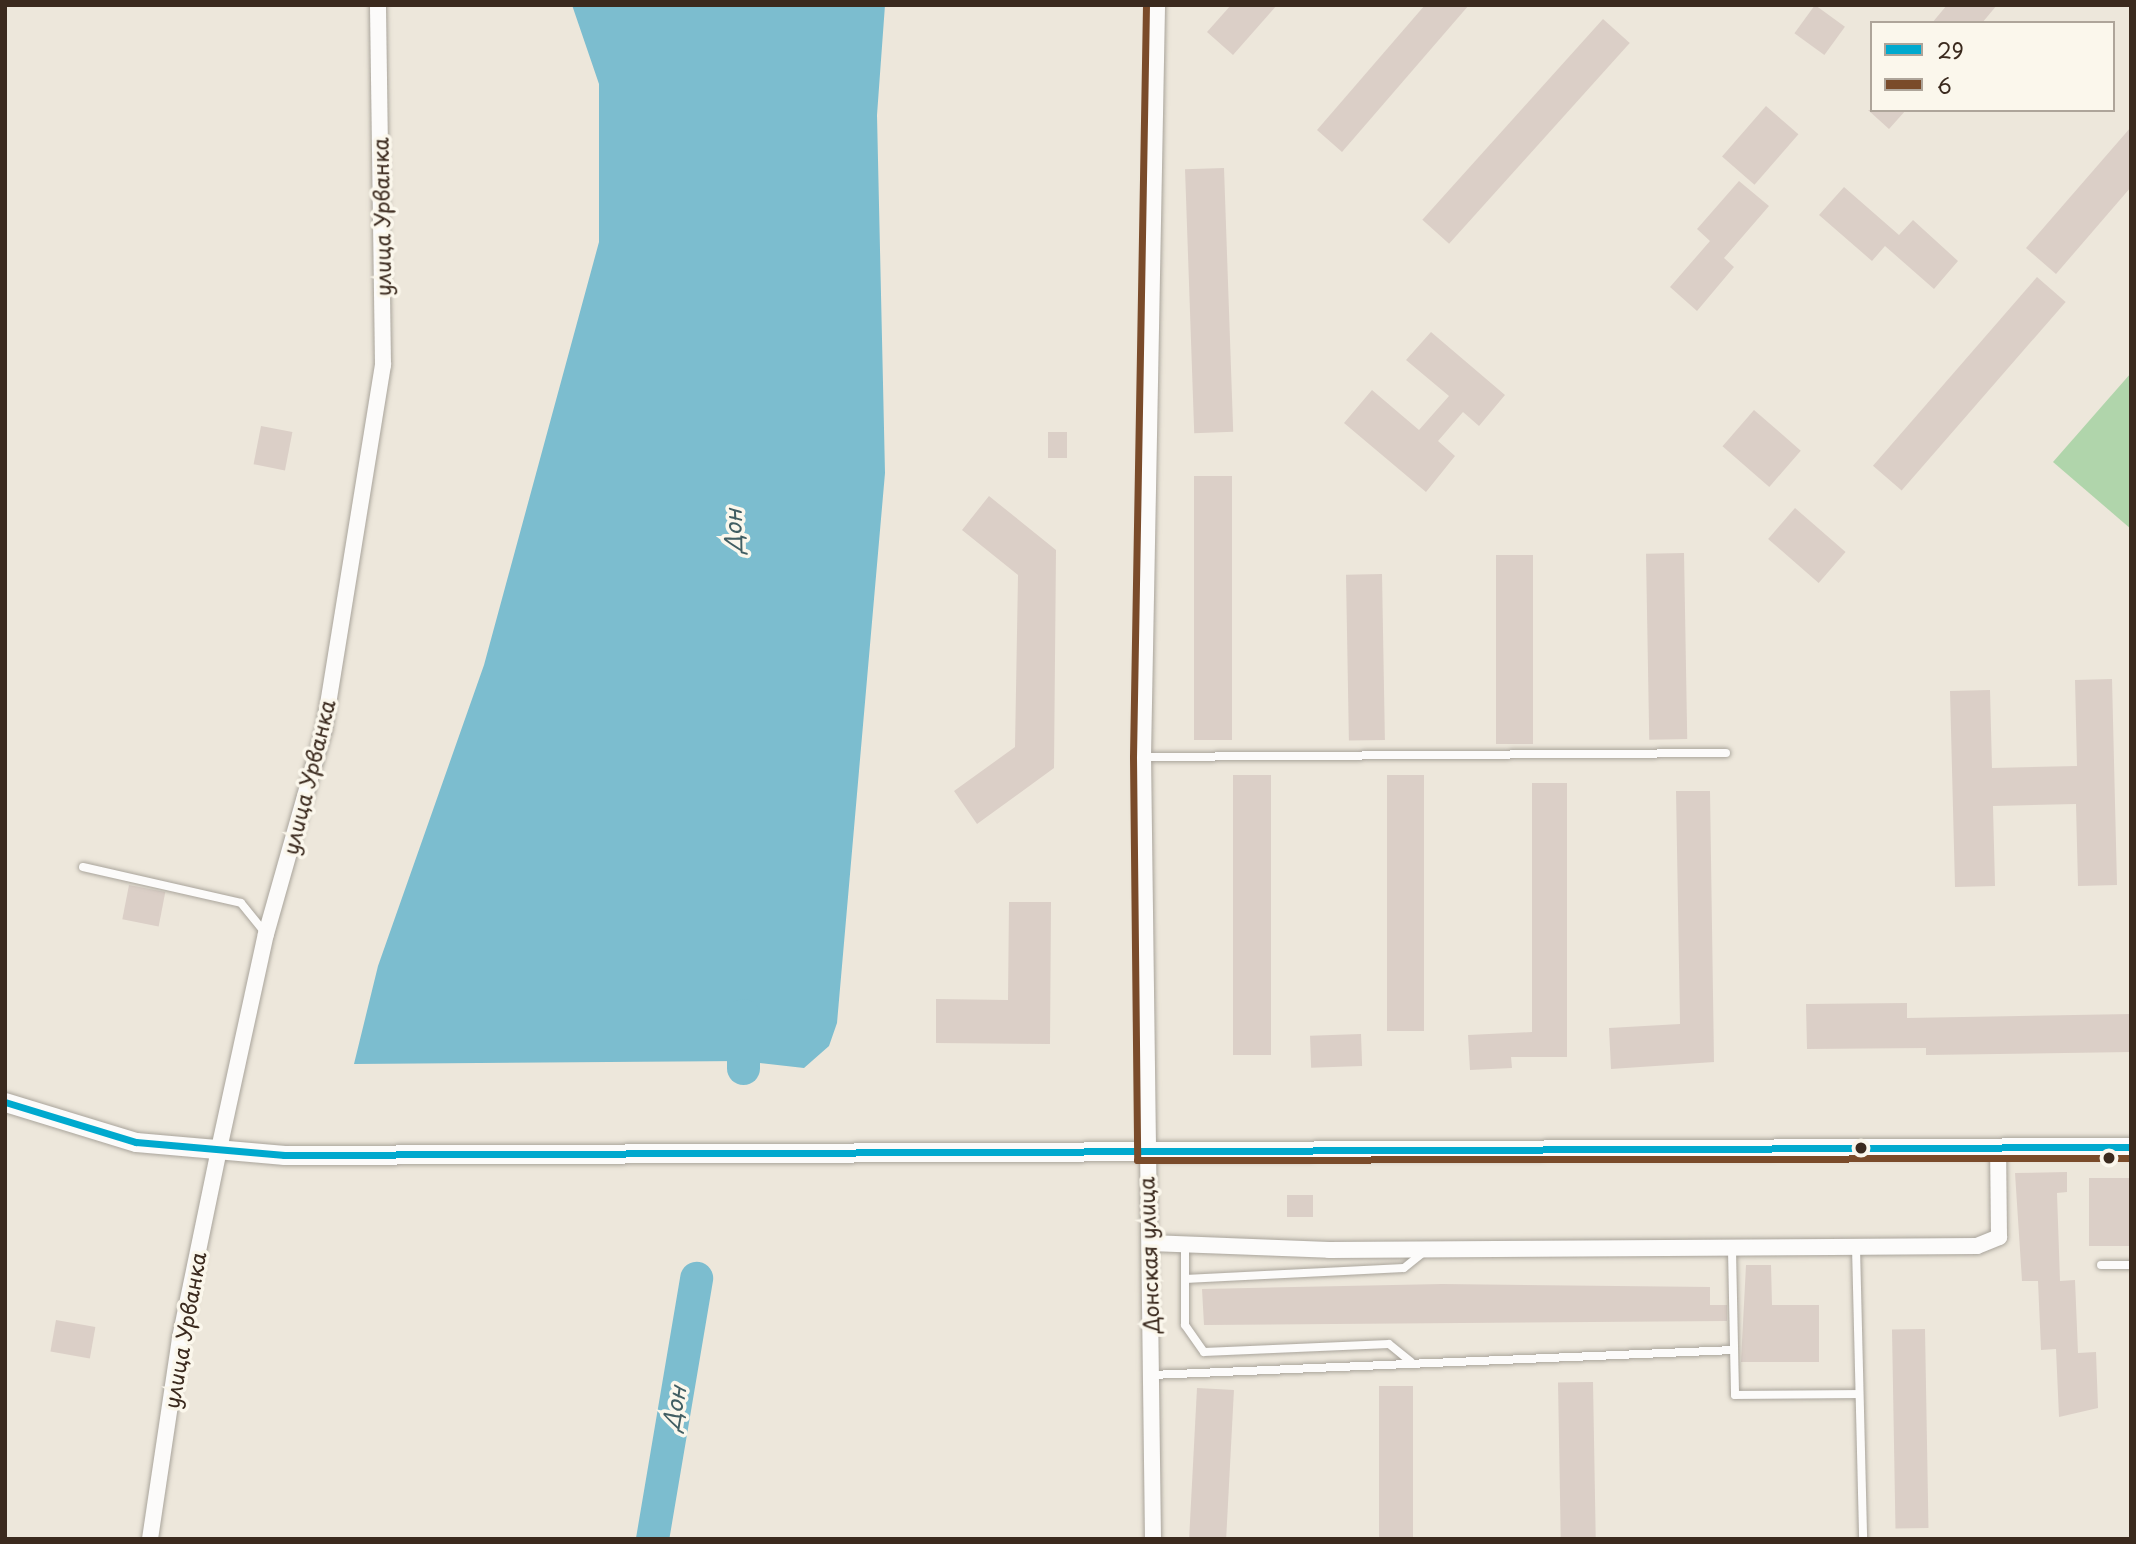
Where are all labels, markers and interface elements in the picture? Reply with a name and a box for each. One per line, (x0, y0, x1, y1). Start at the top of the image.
legend (1870, 21, 2115, 112)
text: 29 (1937, 34, 1964, 66)
text: 6 (1937, 69, 1952, 101)
street label: улица Урванка (367, 137, 395, 297)
water label: Дон (719, 509, 747, 553)
street label: улица Урванка (276, 696, 340, 858)
unlabelled marker (1854, 1141, 1868, 1155)
unlabelled marker (2102, 1151, 2116, 1165)
street label: Донская улица (1133, 1176, 1163, 1334)
street label: улица Урванка (158, 1249, 210, 1411)
water label: Дон (657, 1384, 691, 1432)

